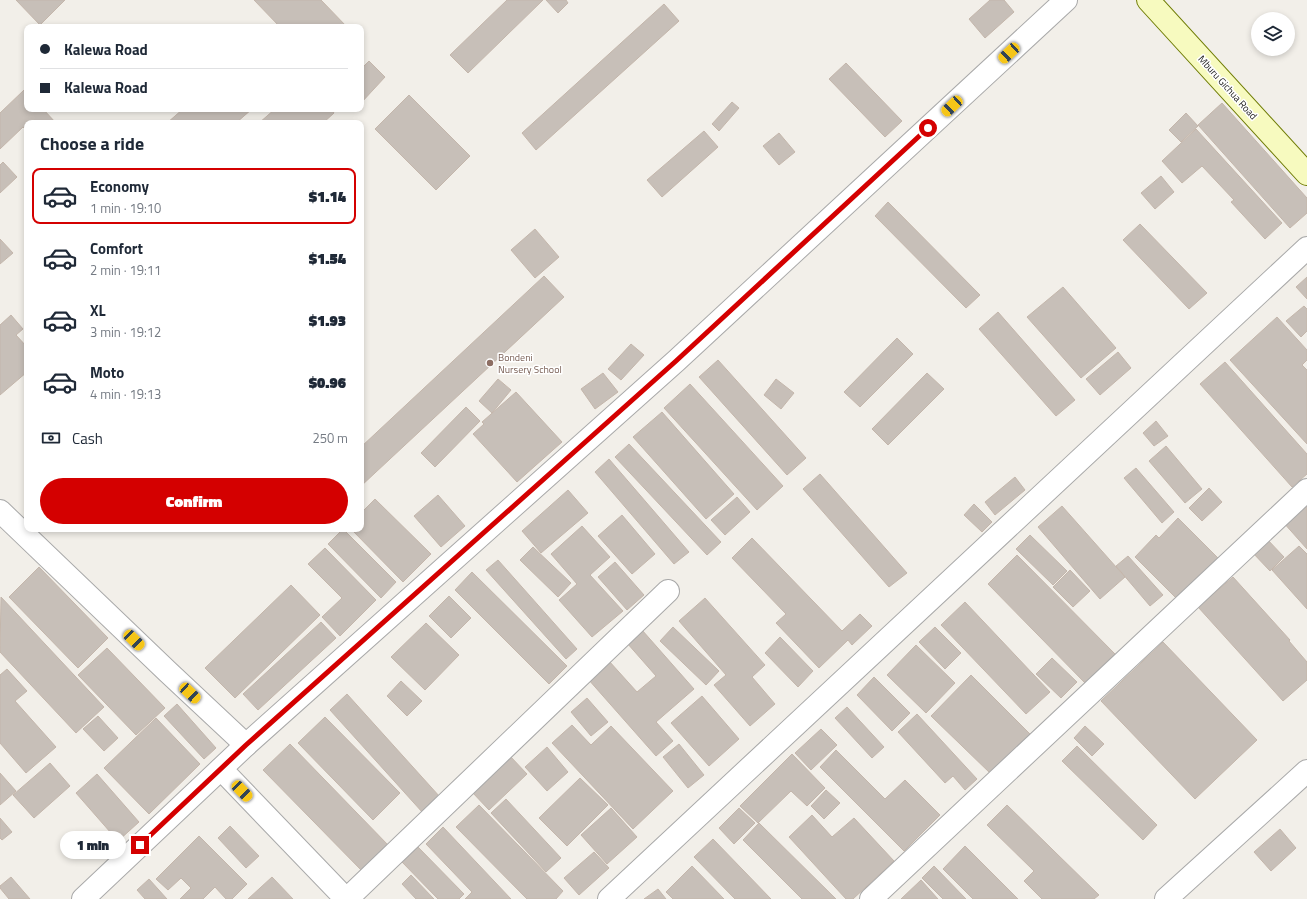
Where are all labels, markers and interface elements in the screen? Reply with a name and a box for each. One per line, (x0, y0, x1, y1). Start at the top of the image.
map controls (1251, 12, 1295, 56)
button: layers (1251, 12, 1295, 56)
text: Kalewa Road (64, 38, 148, 61)
car (996, 40, 1022, 66)
street label: Mburu Gichua Road (1195, 52, 1261, 123)
text: Kalewa Road (64, 76, 148, 99)
car (939, 93, 965, 119)
route start (919, 119, 937, 137)
text: Choose a ride (40, 130, 144, 157)
text: Economy (90, 175, 149, 198)
icon: car (42, 178, 78, 214)
text: $1.14 (309, 185, 346, 208)
text: 1 min · 19:10 (90, 198, 161, 218)
text: Comfort (90, 237, 143, 260)
icon: car (42, 240, 78, 276)
text: $1.54 (309, 247, 346, 270)
text: 2 min · 19:11 (90, 260, 161, 280)
text: XL (90, 299, 106, 322)
icon: car (42, 302, 78, 338)
text: $1.93 (309, 309, 346, 332)
text: 3 min · 19:12 (90, 322, 161, 342)
place label: Bondeni Nursery School (498, 350, 562, 377)
marker: Bondeni Nursery School (485, 358, 495, 368)
text: Moto (90, 361, 124, 384)
icon: car (42, 364, 78, 400)
text: $0.96 (309, 371, 346, 394)
text: 4 min · 19:13 (90, 384, 161, 404)
icon: cash (40, 427, 62, 449)
text: Cash (72, 427, 103, 450)
text: 250 m (312, 428, 348, 448)
button: Confirm (40, 478, 348, 524)
car (121, 627, 147, 653)
car (177, 680, 203, 706)
car (229, 778, 255, 804)
callout: 1 min (60, 831, 126, 859)
text: 1 min (77, 835, 109, 855)
route end (131, 836, 149, 854)

